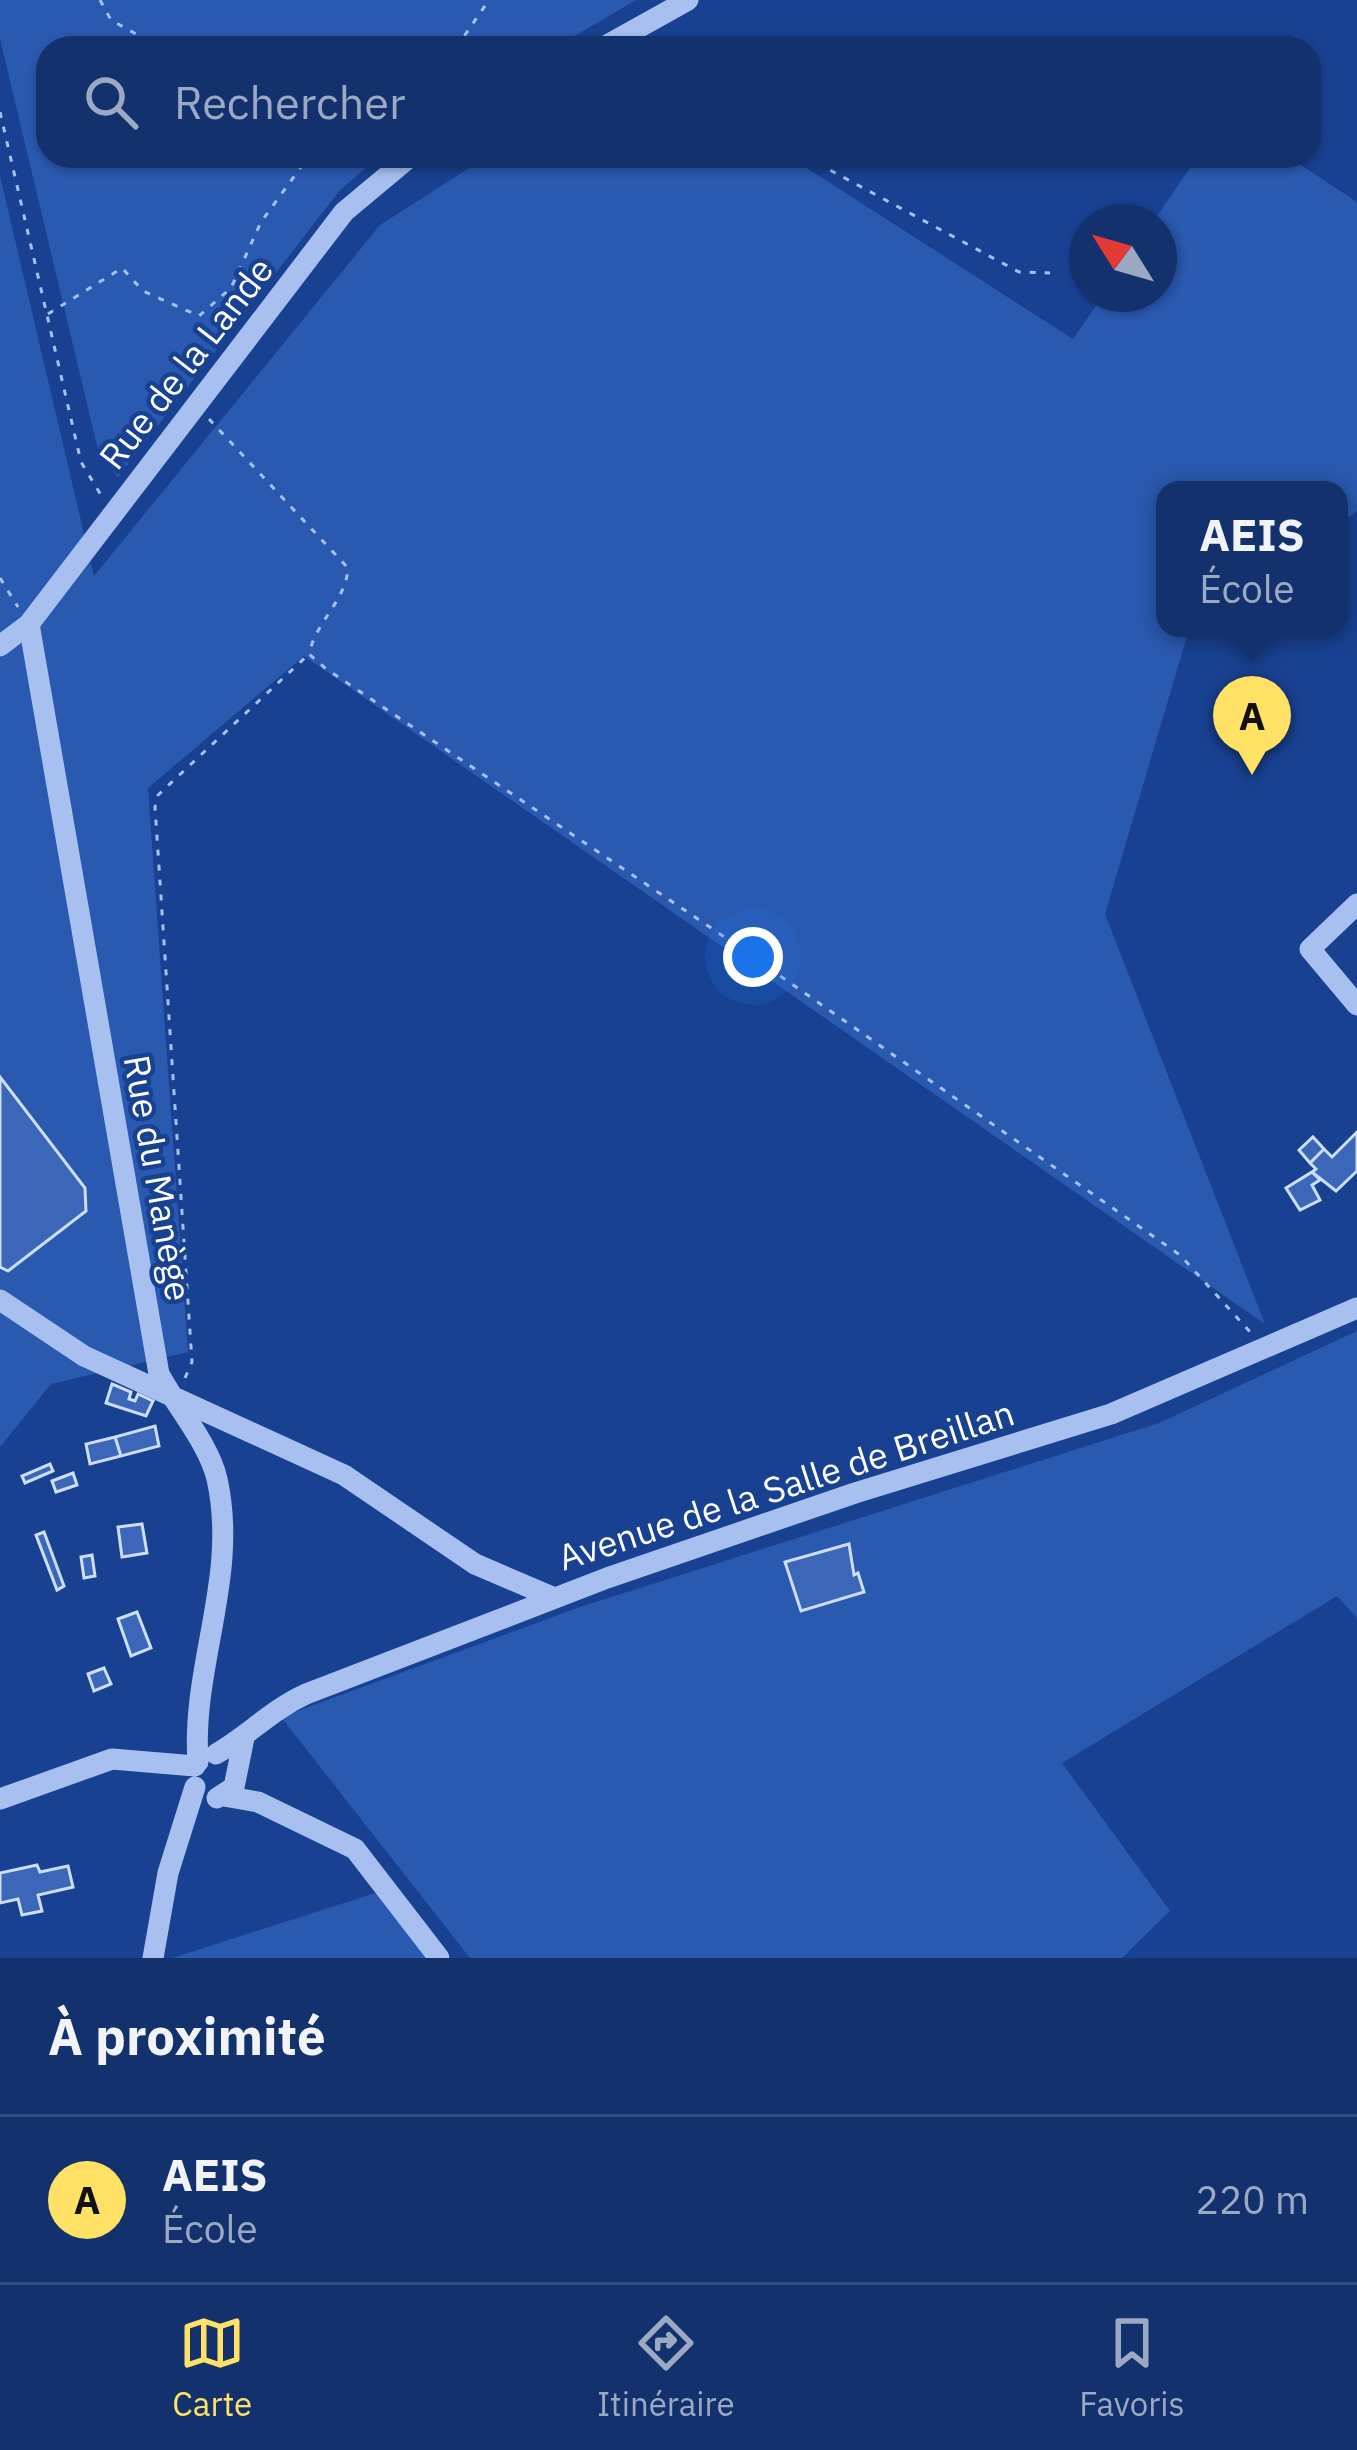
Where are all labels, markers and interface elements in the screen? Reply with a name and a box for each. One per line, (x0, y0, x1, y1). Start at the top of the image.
search box (36, 36, 1321, 168)
icon: search (78, 69, 144, 135)
text: Rechercher (174, 73, 405, 131)
north arrow (1069, 204, 1177, 312)
street label: Rue de la Lande (88, 247, 283, 478)
popup (1156, 481, 1348, 637)
text: AEIS (1199, 505, 1305, 563)
text: École (1199, 563, 1295, 614)
pin: A (1213, 676, 1291, 775)
your location (723, 927, 783, 987)
street label: Rue du Manège (114, 1051, 203, 1305)
street label: Avenue de la Salle de Breillan (552, 1389, 1020, 1581)
text: À proximité (48, 2003, 326, 2069)
text: AEIS (162, 2145, 268, 2203)
text: A (74, 2174, 100, 2225)
text: 220 m (1196, 2174, 1309, 2225)
text: École (162, 2203, 258, 2254)
tab: Carte (172, 2310, 252, 2425)
tab: Itinéraire (597, 2310, 735, 2425)
tab: Favoris (1079, 2310, 1185, 2425)

